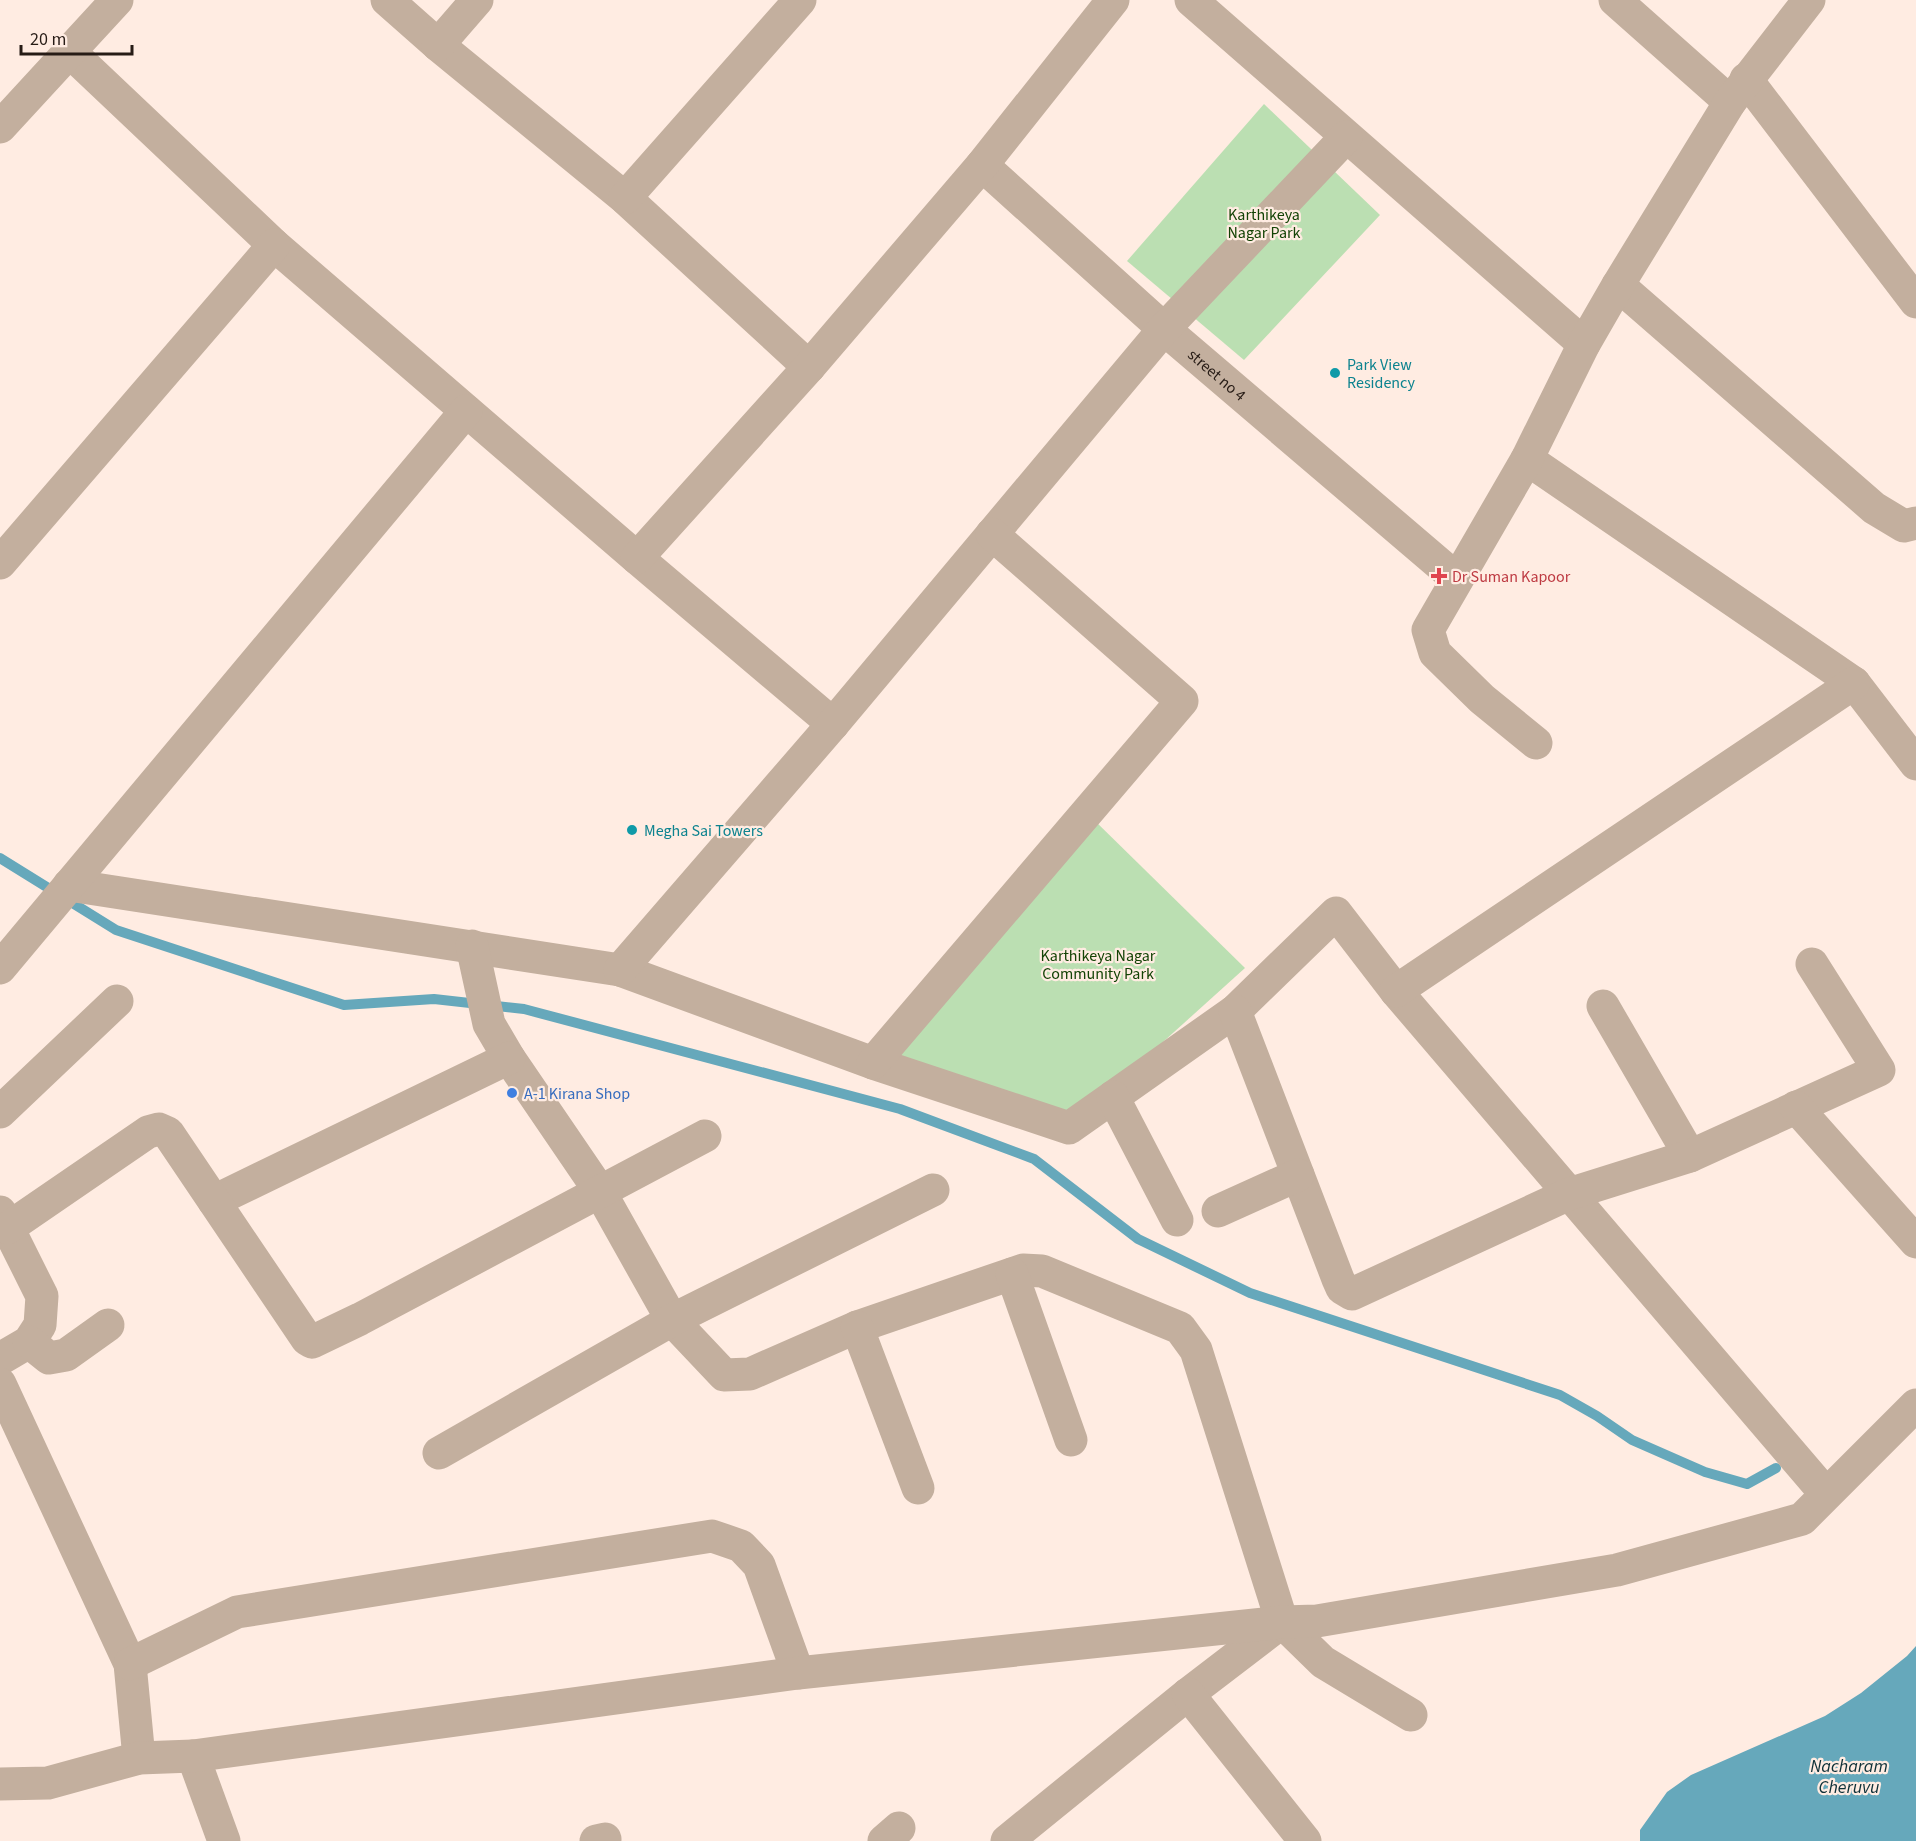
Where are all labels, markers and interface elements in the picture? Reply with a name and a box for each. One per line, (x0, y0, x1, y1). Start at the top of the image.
scale bar (21, 18, 132, 56)
text: 20 m (30, 27, 66, 52)
park label: Karthikeya Nagar Park (1228, 204, 1301, 244)
street label: street no 4 (1183, 344, 1250, 406)
place label: Park View Residency (1347, 354, 1415, 394)
marker: Park View Residency (1328, 366, 1342, 380)
place label: Dr Suman Kapoor (1452, 566, 1571, 588)
marker: Dr Suman Kapoor (1430, 567, 1448, 585)
place label: Megha Sai Towers (644, 820, 763, 842)
marker: Megha Sai Towers (625, 823, 639, 837)
park label: Karthikeya Nagar Community Park (1041, 945, 1156, 985)
place label: A-1 Kirana Shop (524, 1083, 630, 1105)
marker: A-1 Kirana Shop (505, 1086, 519, 1100)
water label: Nacharam Cheruvu (1810, 1754, 1888, 1800)

